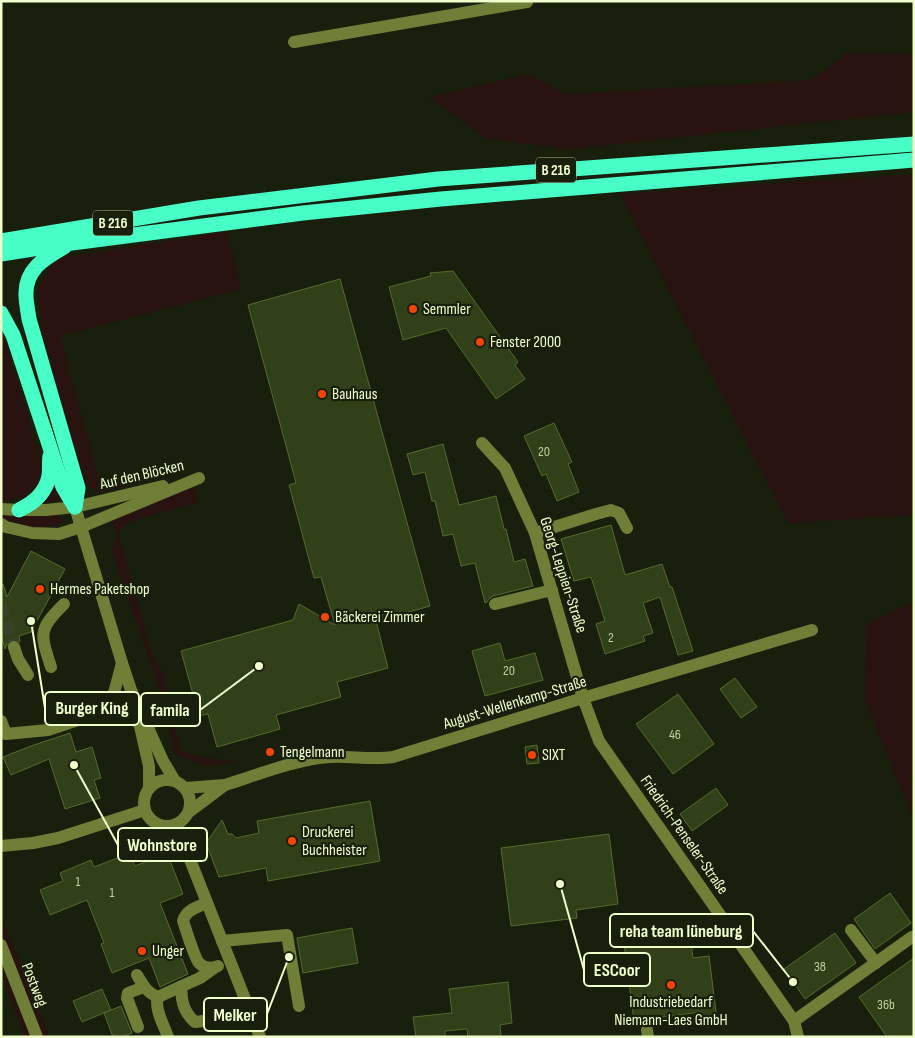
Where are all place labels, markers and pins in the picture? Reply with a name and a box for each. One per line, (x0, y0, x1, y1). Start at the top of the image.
place label: Semmler (423, 300, 471, 319)
marker: Semmler (407, 303, 419, 315)
place label: Fenster 2000 (490, 333, 561, 352)
marker: Fenster 2000 (474, 336, 486, 348)
place label: Bauhaus (332, 385, 378, 404)
marker: Bauhaus (316, 388, 328, 400)
place label: Hermes Paketshop (50, 580, 150, 599)
marker: Hermes Paketshop (34, 583, 46, 595)
place label: Bäckerei Zimmer (335, 608, 425, 627)
marker: Bäckerei Zimmer (319, 611, 331, 623)
callout: Burger King (45, 692, 139, 725)
callout: famila (141, 693, 200, 726)
place label: Tengelmann (280, 743, 345, 762)
marker: Tengelmann (264, 746, 276, 758)
place label: SIXT (542, 746, 566, 765)
marker: SIXT (526, 749, 538, 761)
place label: Druckerei Buchheister (302, 823, 367, 860)
callout: Wohnstore (118, 828, 207, 861)
marker: Druckerei Buchheister (286, 835, 298, 847)
callout: reha team lüneburg (610, 914, 753, 947)
place label: Unger (152, 942, 185, 961)
marker: Unger (136, 945, 148, 957)
callout: ESCoor (584, 953, 650, 986)
marker: Industriebedarf Niemann-Laes GmbH (665, 979, 677, 991)
place label: Industriebedarf Niemann-Laes GmbH (614, 993, 728, 1030)
callout: Melker (204, 998, 267, 1031)

